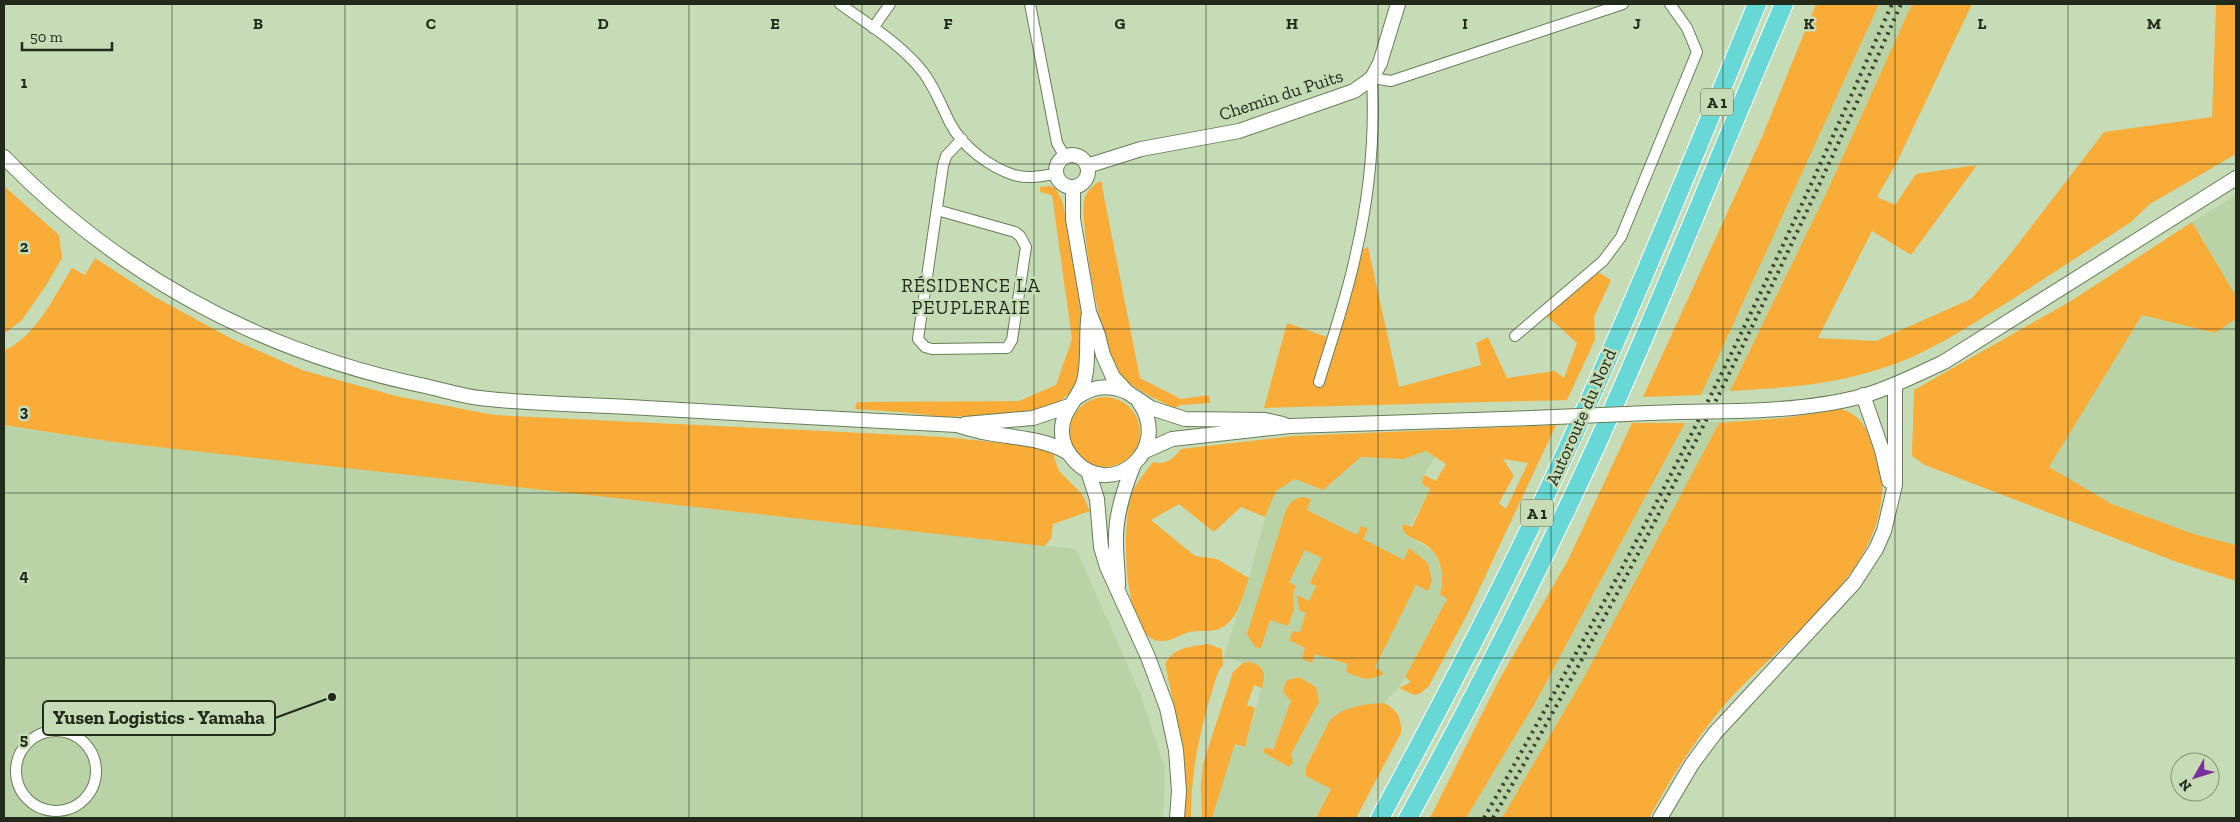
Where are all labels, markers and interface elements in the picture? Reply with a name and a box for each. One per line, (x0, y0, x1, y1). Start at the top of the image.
text: B (253, 14, 263, 33)
text: C (426, 14, 436, 33)
text: D (597, 14, 609, 33)
text: E (770, 14, 780, 33)
text: F (943, 14, 953, 33)
text: G (1115, 14, 1126, 33)
text: H (1286, 14, 1298, 33)
text: I (1462, 14, 1468, 33)
text: J (1633, 14, 1641, 33)
text: K (1804, 14, 1815, 33)
text: L (1978, 14, 1987, 33)
text: M (2147, 14, 2161, 33)
scale bar (22, 20, 112, 52)
text: 50 m (30, 28, 63, 46)
street label: Chemin du Puits (1216, 65, 1346, 125)
text: 1 (21, 73, 28, 92)
road number: A 1 (1701, 88, 1733, 115)
text: 2 (20, 237, 29, 256)
district label: RÉSIDENCE LA PEUPLERAIE (901, 274, 1041, 319)
street label: Autoroute du Nord (1541, 345, 1621, 489)
text: 3 (20, 402, 29, 421)
road number: A 1 (1521, 499, 1553, 526)
text: 4 (19, 566, 29, 585)
callout: Yusen Logistics - Yamaha (43, 701, 275, 735)
text: Yusen Logistics - Yamaha (53, 706, 265, 729)
text: 5 (20, 730, 28, 749)
north arrow (2170, 752, 2220, 802)
text: N (2175, 775, 2195, 794)

